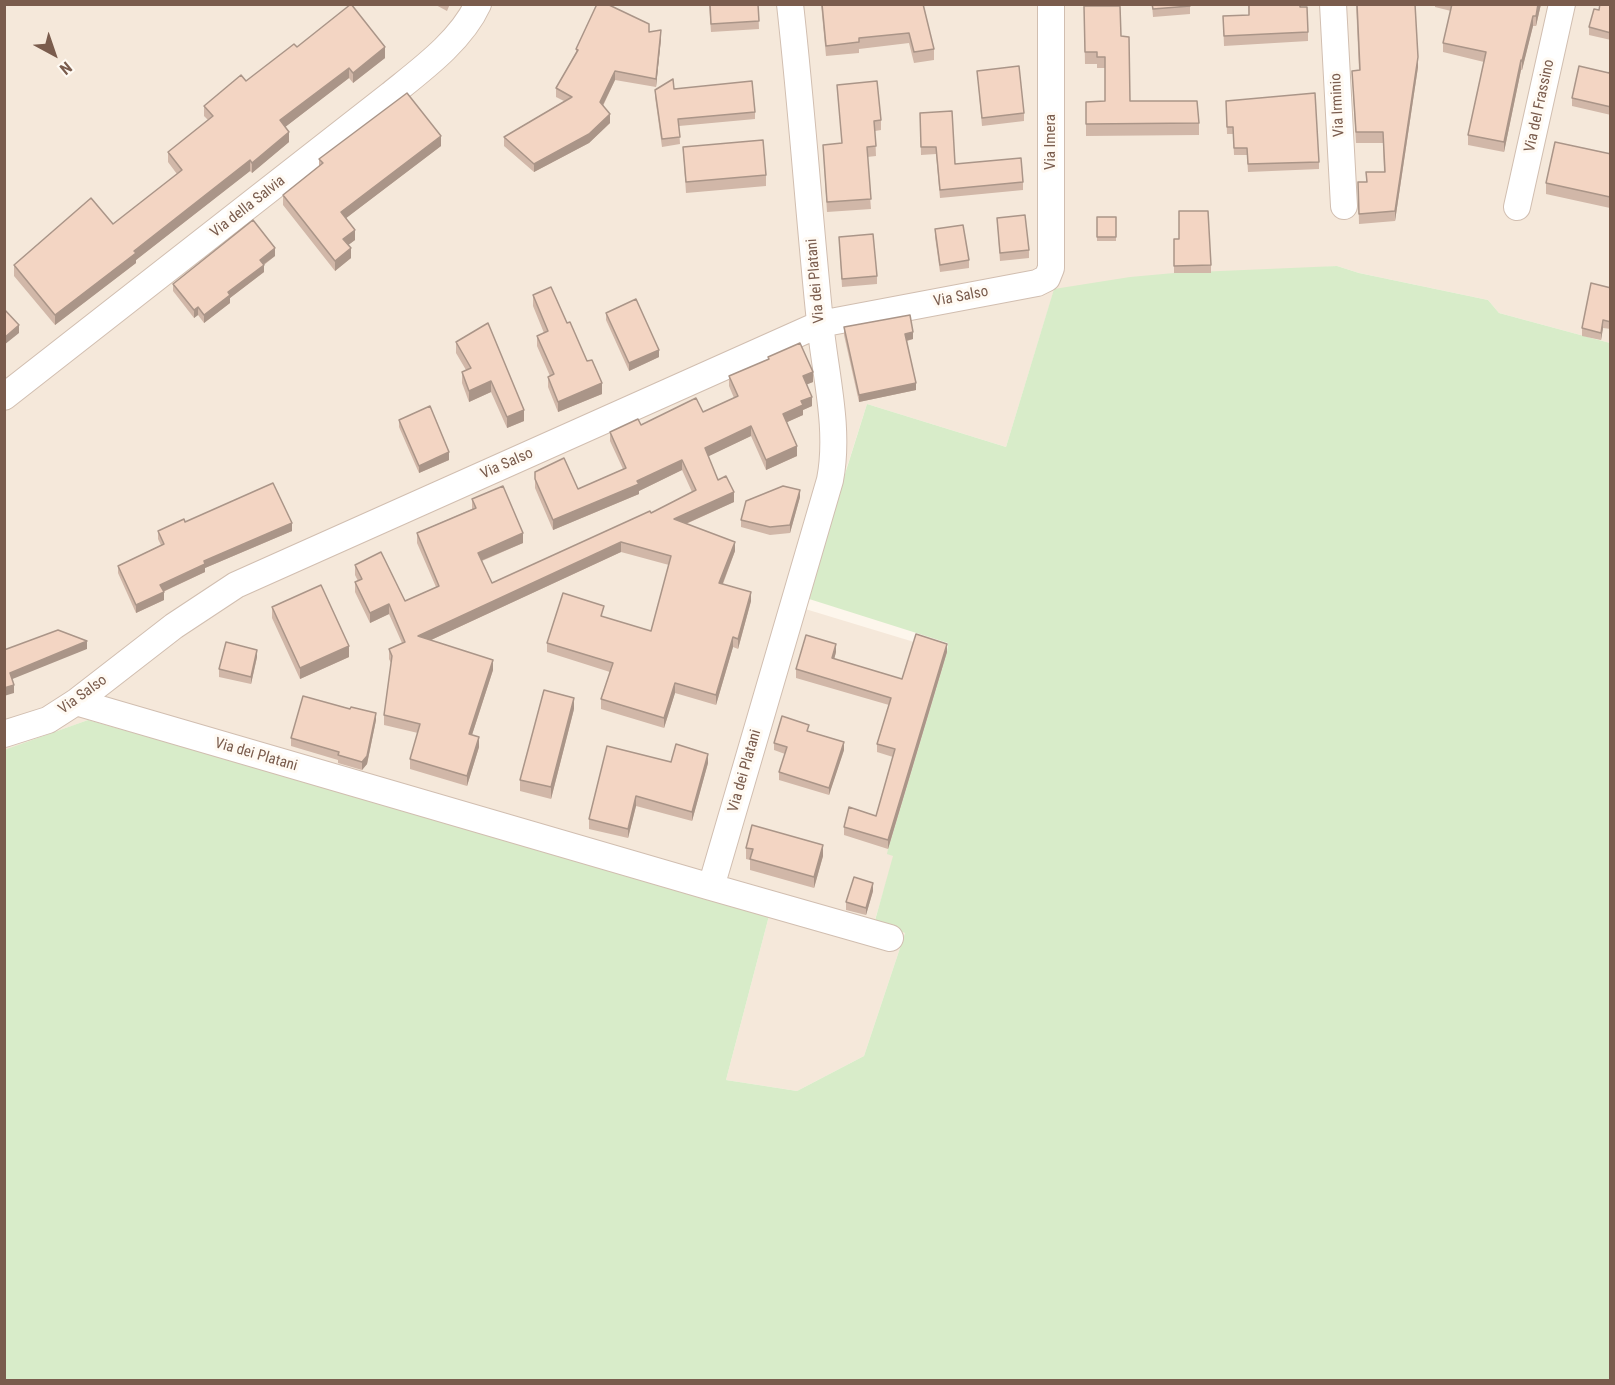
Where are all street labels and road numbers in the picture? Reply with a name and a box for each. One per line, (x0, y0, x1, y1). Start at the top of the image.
street label: Via del Frassino (1521, 58, 1559, 154)
street label: Via Irminio (1327, 73, 1349, 137)
street label: Via Imera (1042, 114, 1060, 170)
street label: Via della Salvia (207, 172, 289, 242)
street label: Via dei Platani (803, 238, 829, 324)
street label: Via Salso (932, 283, 990, 311)
street label: Via Salso (478, 445, 536, 483)
street label: Via Salso (55, 671, 111, 719)
street label: Via dei Platani (725, 728, 765, 814)
street label: Via dei Platani (213, 735, 299, 775)

